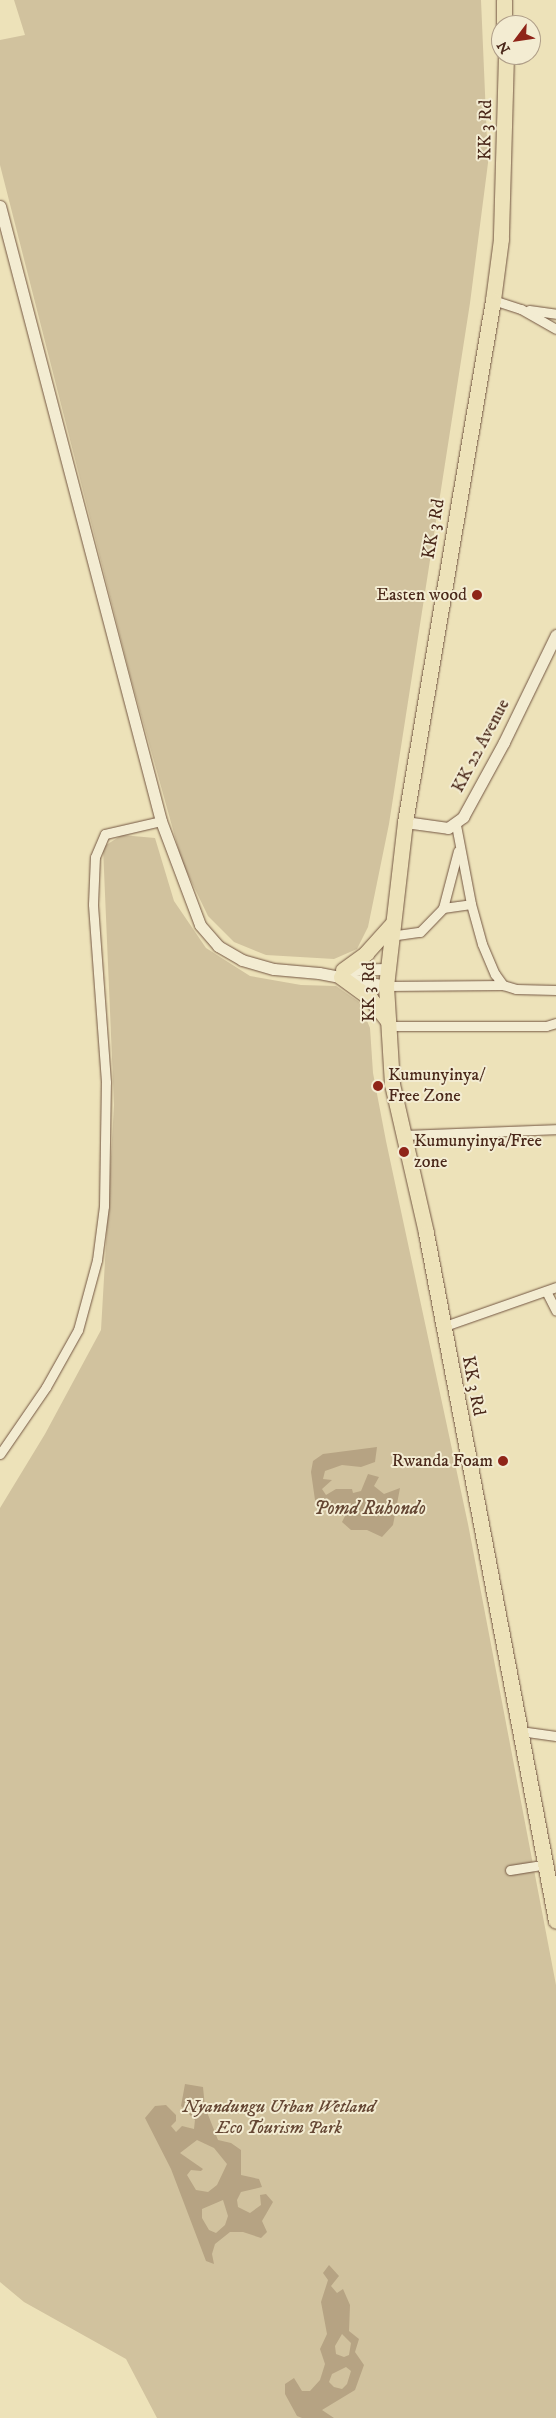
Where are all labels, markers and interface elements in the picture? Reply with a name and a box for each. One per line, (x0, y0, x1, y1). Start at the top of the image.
north arrow (491, 15, 541, 65)
text: N (493, 38, 515, 57)
street label: KK 3 Rd (475, 99, 497, 161)
street label: KK 3 Rd (418, 497, 450, 561)
place label: Easten wood (376, 584, 467, 606)
marker: Easten wood (471, 589, 483, 601)
street label: KK 22 Avenue (447, 696, 515, 796)
street label: KK 3 Rd (358, 962, 380, 1022)
place label: Kumunyinya/ Free Zone (388, 1065, 484, 1108)
marker: Kumunyinya/ Free Zone (372, 1080, 384, 1092)
place label: Kumunyinya/Free zone (414, 1131, 542, 1174)
marker: Kumunyinya/Free zone (398, 1146, 410, 1158)
street label: KK 3 Rd (457, 1354, 489, 1418)
place label: Rwanda Foam (392, 1450, 493, 1472)
marker: Rwanda Foam (497, 1455, 509, 1467)
water label: Pomd Ruhondo (314, 1498, 426, 1520)
park label: Nyandungu Urban Wetland Eco Tourism Park (183, 2097, 375, 2140)

